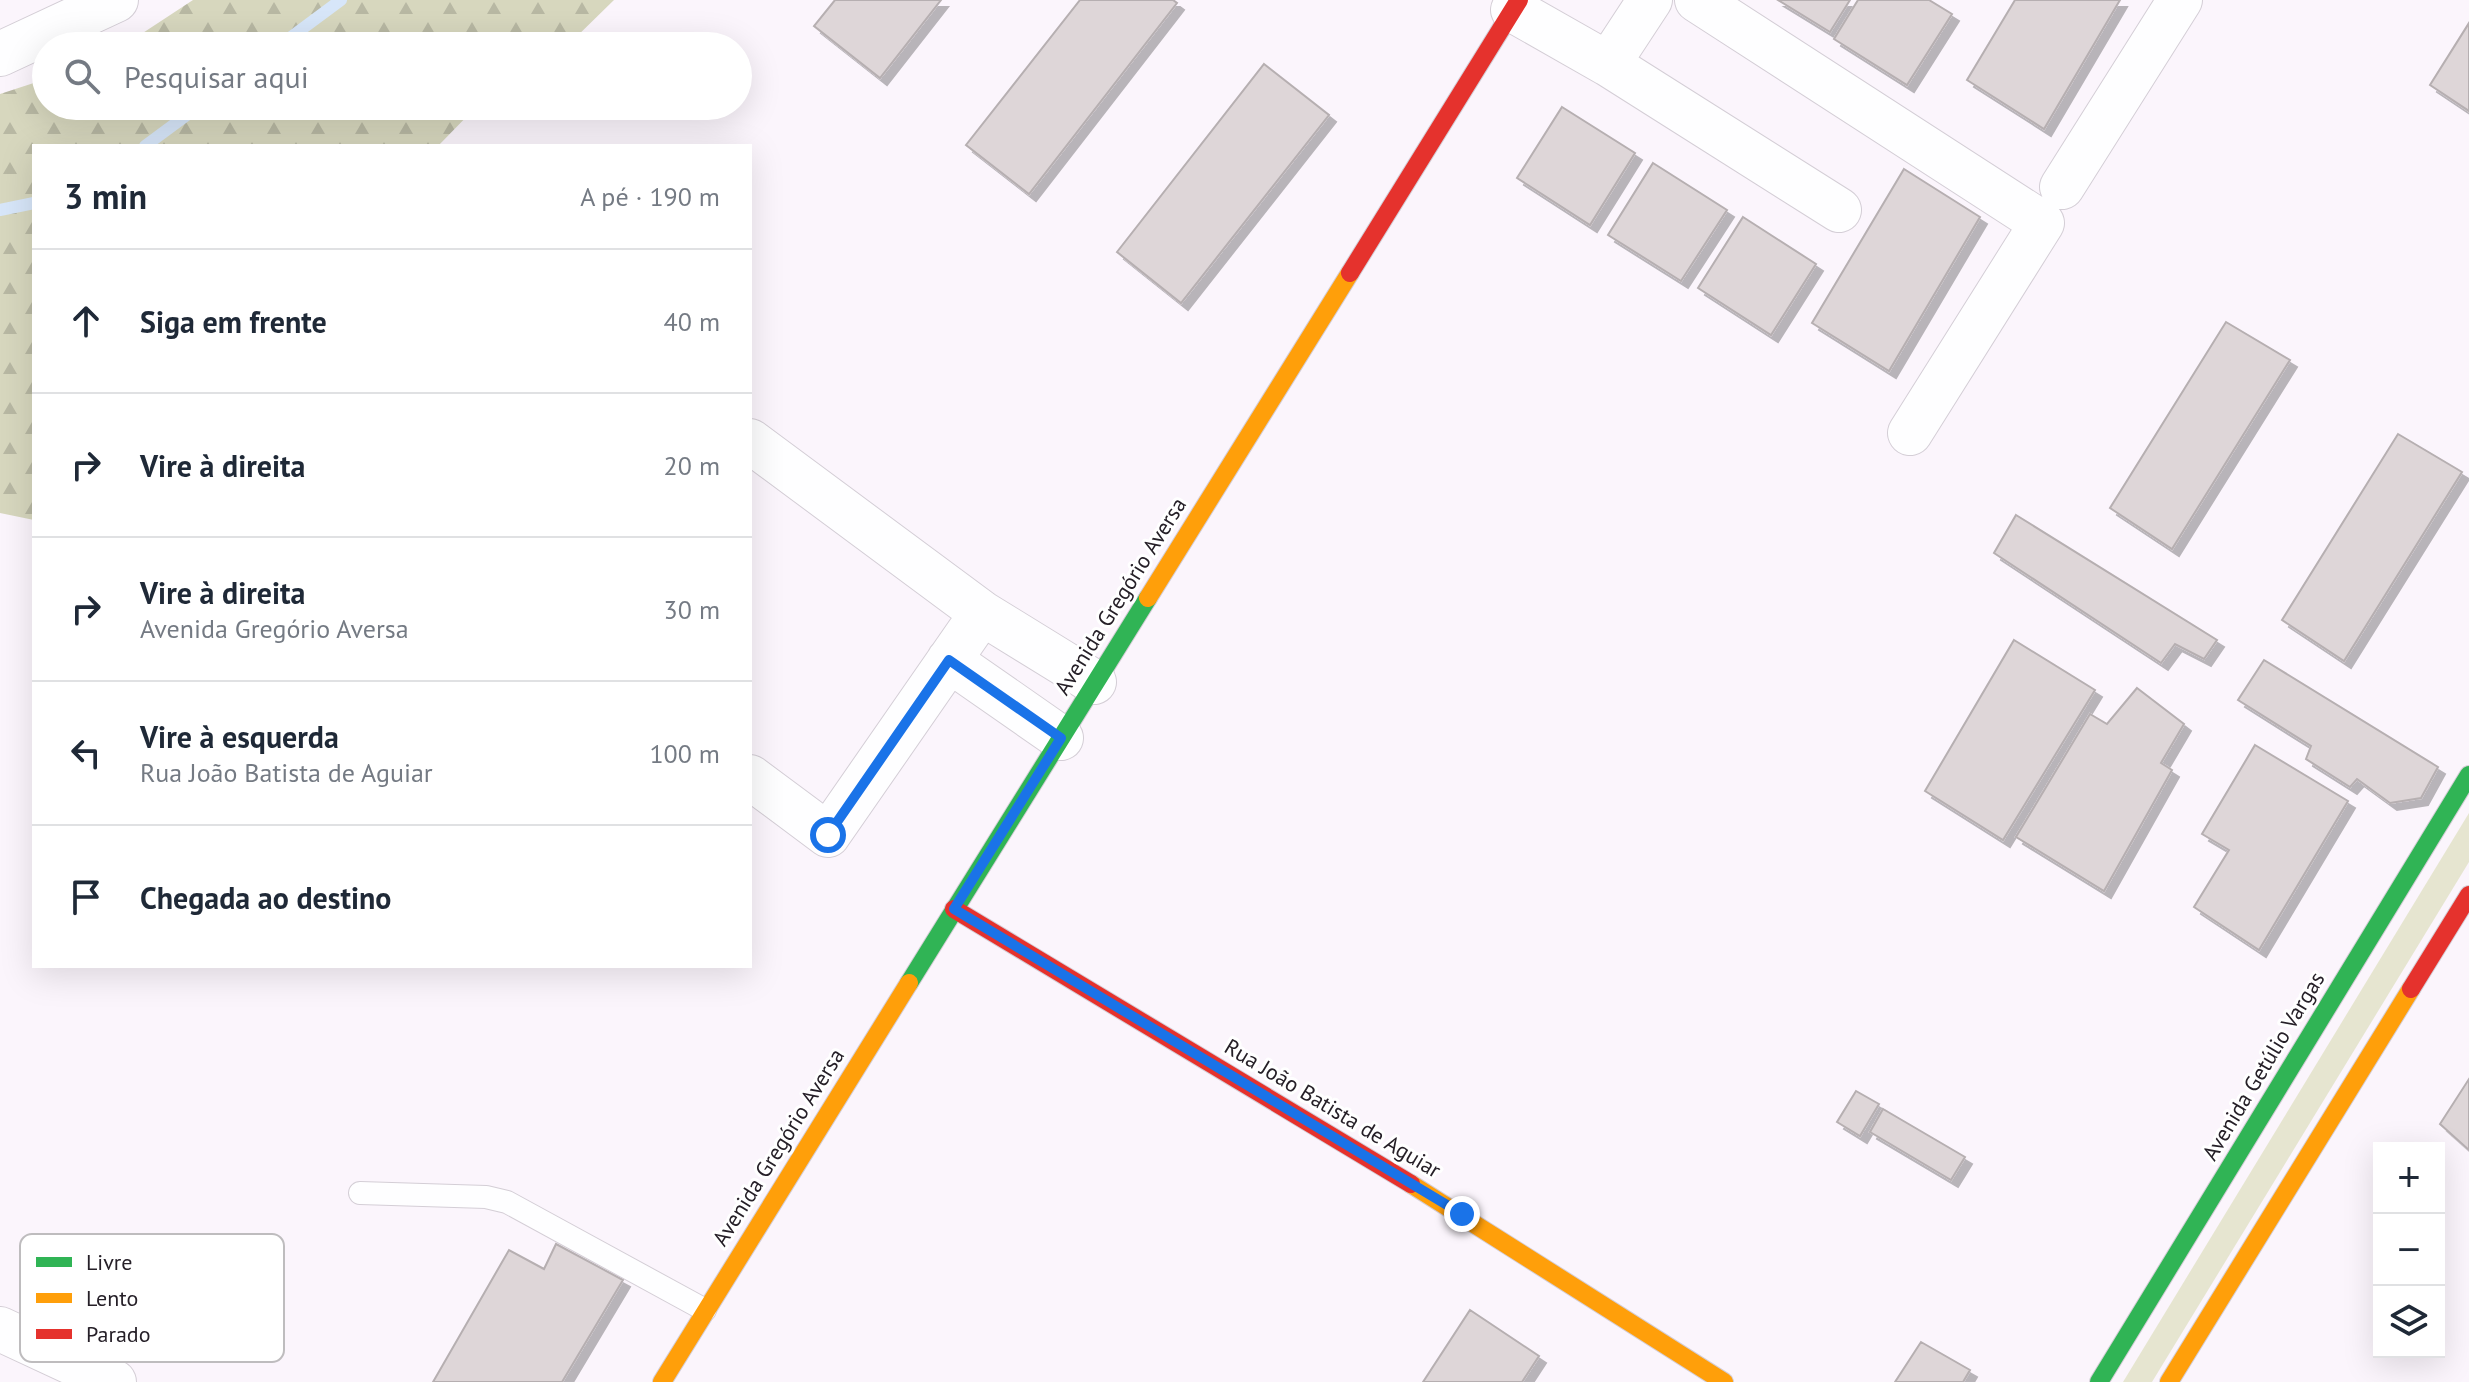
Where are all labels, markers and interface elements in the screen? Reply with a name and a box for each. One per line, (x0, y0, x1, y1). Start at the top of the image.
search box (32, 32, 752, 120)
icon: search (60, 54, 104, 98)
text: Pesquisar aqui (124, 57, 309, 96)
text: 3 min (64, 174, 147, 218)
text: A pé · 190 m (580, 180, 720, 213)
icon: ahead (64, 299, 108, 343)
text: Siga em frente (140, 302, 327, 341)
text: 40 m (664, 305, 720, 338)
icon: right (64, 443, 108, 487)
text: Vire à direita (140, 446, 305, 485)
text: 20 m (664, 449, 720, 482)
street label: Avenida Gregório Aversa (1048, 492, 1192, 700)
text: Vire à direita (140, 573, 305, 612)
icon: right (64, 587, 108, 631)
text: 30 m (664, 593, 720, 626)
text: Avenida Gregório Aversa (140, 612, 409, 645)
text: Vire à esquerda (140, 717, 339, 756)
icon: left (64, 731, 108, 775)
text: 100 m (649, 737, 720, 770)
text: Rua João Batista de Aguiar (140, 756, 433, 789)
route start (810, 817, 846, 853)
icon: arrive (64, 875, 108, 919)
text: Chegada ao destino (140, 878, 391, 917)
street label: Avenida Getúlio Vargas (2196, 967, 2330, 1165)
street label: Rua João Batista de Aguiar (1220, 1032, 1447, 1184)
street label: Avenida Gregório Aversa (706, 1043, 850, 1251)
map controls (2373, 1142, 2445, 1358)
button: + (2373, 1142, 2445, 1214)
route end (1444, 1196, 1480, 1232)
button: − (2373, 1214, 2445, 1286)
legend (20, 1234, 284, 1362)
text: Livre (86, 1248, 133, 1276)
text: Lento (86, 1284, 138, 1312)
button: layers (2373, 1286, 2445, 1358)
text: Parado (86, 1320, 150, 1348)

